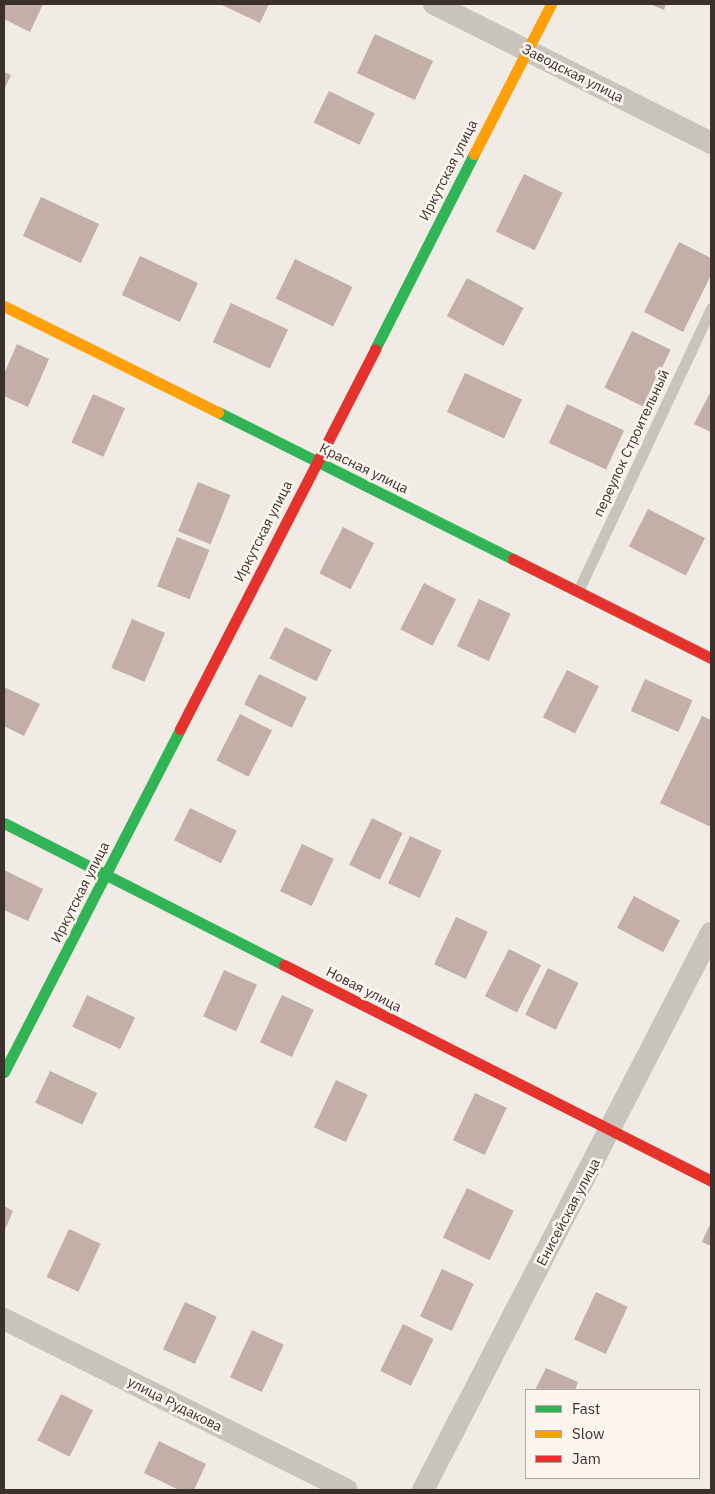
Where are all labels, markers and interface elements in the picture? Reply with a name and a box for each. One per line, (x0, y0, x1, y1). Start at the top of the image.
street label: Заводская улица (520, 40, 626, 106)
street label: Иркутская улица (415, 117, 481, 223)
street label: переулок Строительный (590, 367, 672, 519)
street label: Красная улица (317, 439, 411, 497)
street label: Иркутская улица (230, 478, 296, 584)
street label: Иркутская улица (47, 839, 113, 945)
street label: Новая улица (323, 963, 405, 1015)
street label: Енисейская улица (533, 1155, 603, 1269)
street label: улица Рудакова (125, 1373, 225, 1435)
legend (525, 1389, 700, 1479)
text: Fast (572, 1399, 600, 1418)
text: Slow (572, 1424, 605, 1443)
text: Jam (572, 1449, 601, 1468)

